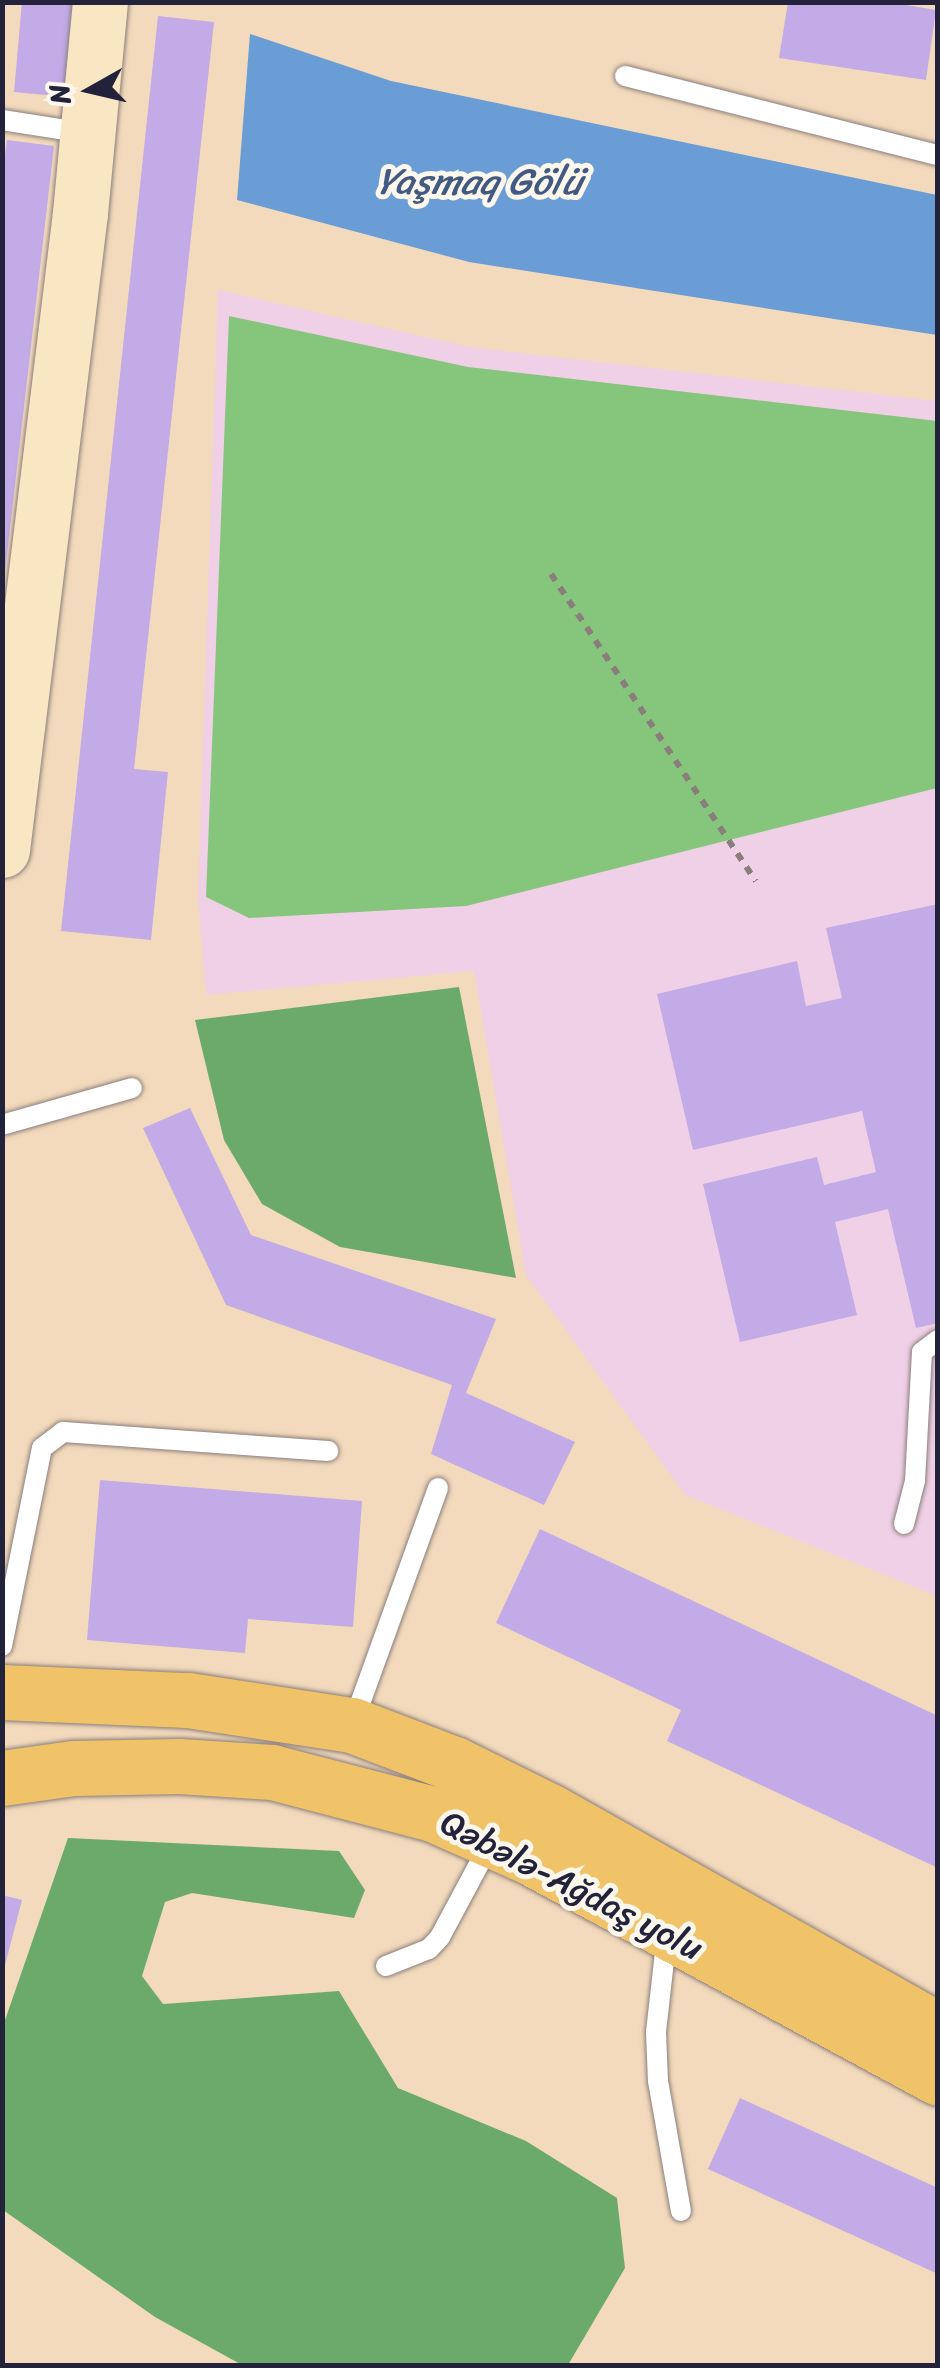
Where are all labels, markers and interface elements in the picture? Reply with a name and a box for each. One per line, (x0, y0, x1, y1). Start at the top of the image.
north arrow (40, 40, 140, 140)
text: N (34, 81, 85, 107)
water label: Yaşmaq Gölü (378, 159, 582, 205)
street label: Qəbələ-Ağdaş yolu (434, 1801, 710, 1969)

